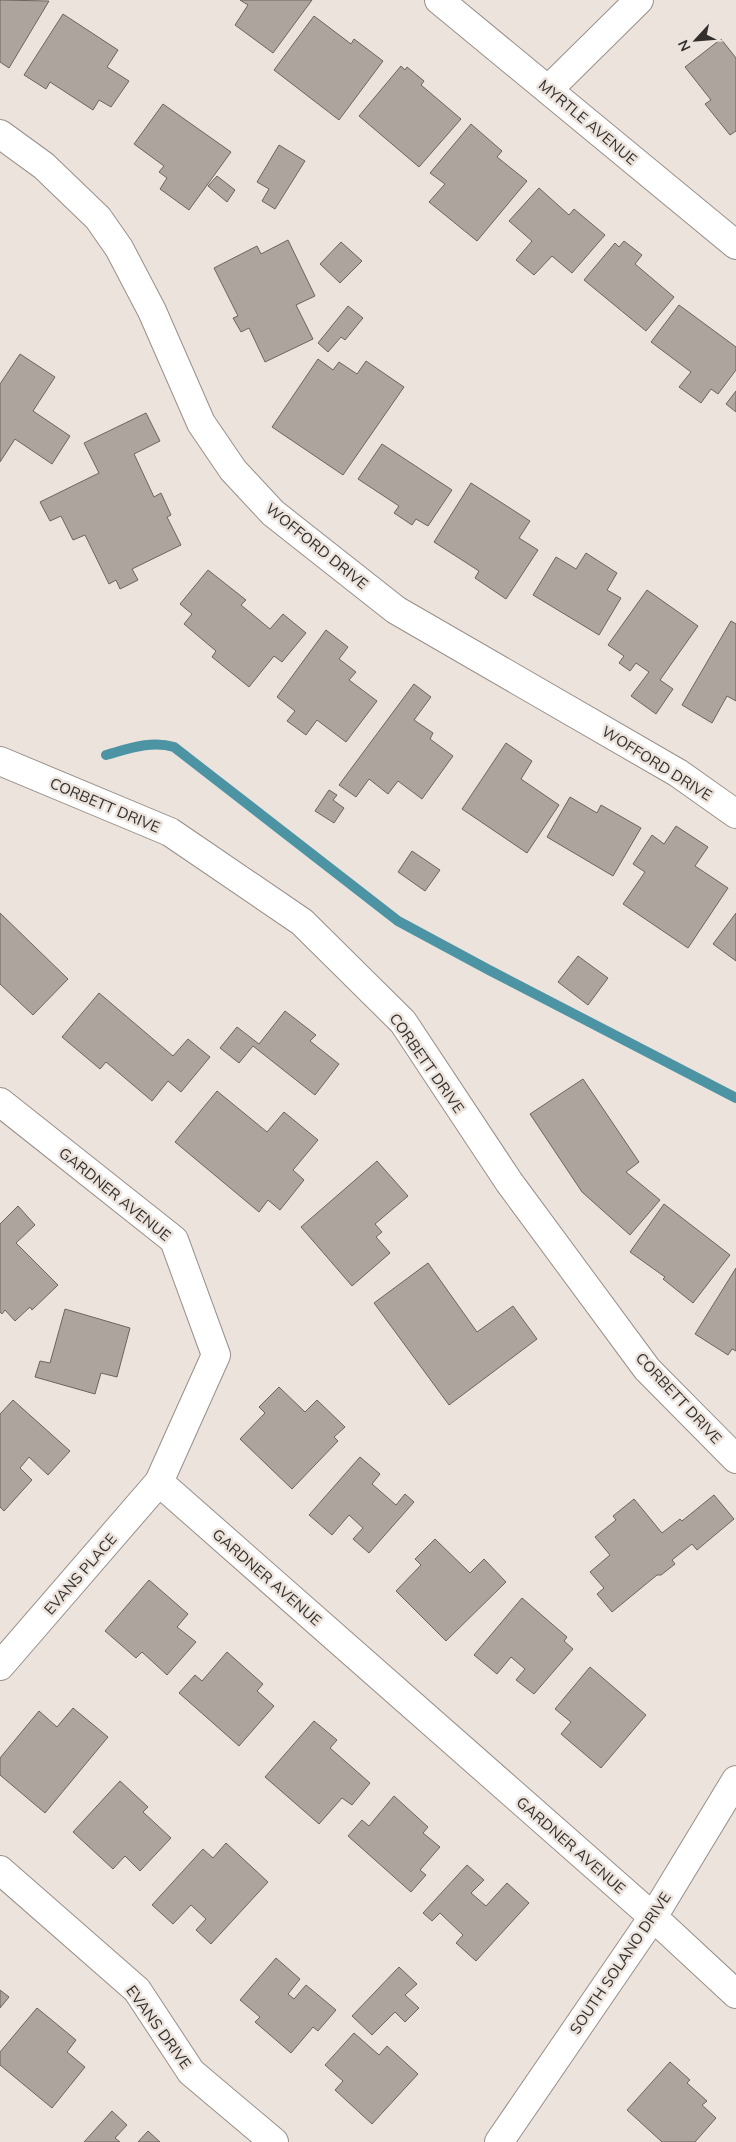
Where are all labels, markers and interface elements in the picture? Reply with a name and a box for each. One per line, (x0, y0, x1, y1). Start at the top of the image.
north arrow (671, 15, 721, 65)
text: N (674, 37, 695, 54)
street label: MYRTLE AVENUE (535, 75, 641, 169)
street label: WOFFORD DRIVE (262, 499, 372, 593)
street label: WOFFORD DRIVE (598, 721, 716, 805)
street label: CORBETT DRIVE (47, 773, 163, 837)
street label: CORBETT DRIVE (385, 1009, 469, 1117)
street label: GARDNER AVENUE (55, 1143, 175, 1245)
street label: CORBETT DRIVE (632, 1348, 726, 1448)
street label: GARDNER AVENUE (209, 1524, 326, 1630)
street label: EVANS PLACE (40, 1529, 121, 1619)
street label: GARDNER AVENUE (513, 1792, 630, 1898)
street label: SOUTH SOLANO DRIVE (565, 1888, 675, 2038)
street label: EVANS DRIVE (122, 1982, 196, 2073)

